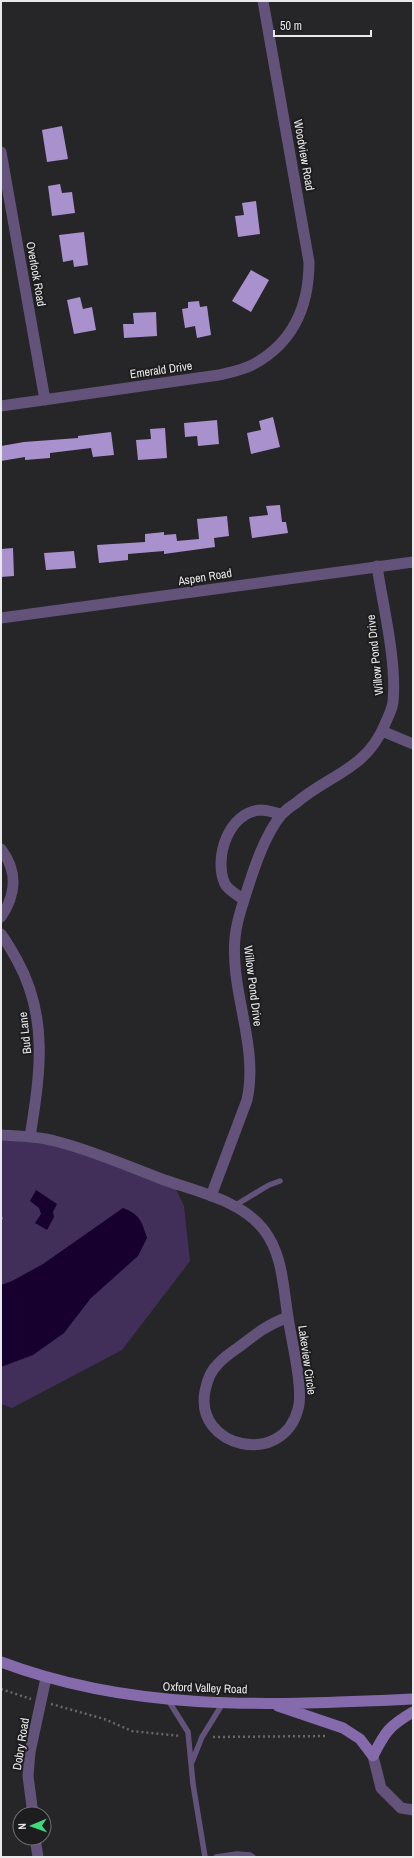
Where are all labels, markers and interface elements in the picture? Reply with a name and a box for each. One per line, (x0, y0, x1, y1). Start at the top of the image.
scale bar (274, 12, 371, 38)
text: 50 m (280, 18, 302, 34)
street label: Woodview Road (290, 118, 318, 192)
street label: Overlook Road (22, 240, 50, 308)
street label: Emerald Drive (129, 358, 193, 382)
street label: Aspen Road (176, 565, 233, 589)
street label: Willow Pond Drive (363, 614, 387, 696)
street label: Willow Pond Drive (240, 945, 266, 1027)
street label: Bud Lane (15, 1011, 35, 1055)
street label: Lakeview Circle (294, 1324, 320, 1396)
street label: Oxford Valley Road (162, 1679, 248, 1697)
street label: Dobry Road (9, 1717, 33, 1771)
north arrow (12, 1806, 52, 1846)
text: N (15, 1823, 29, 1830)

